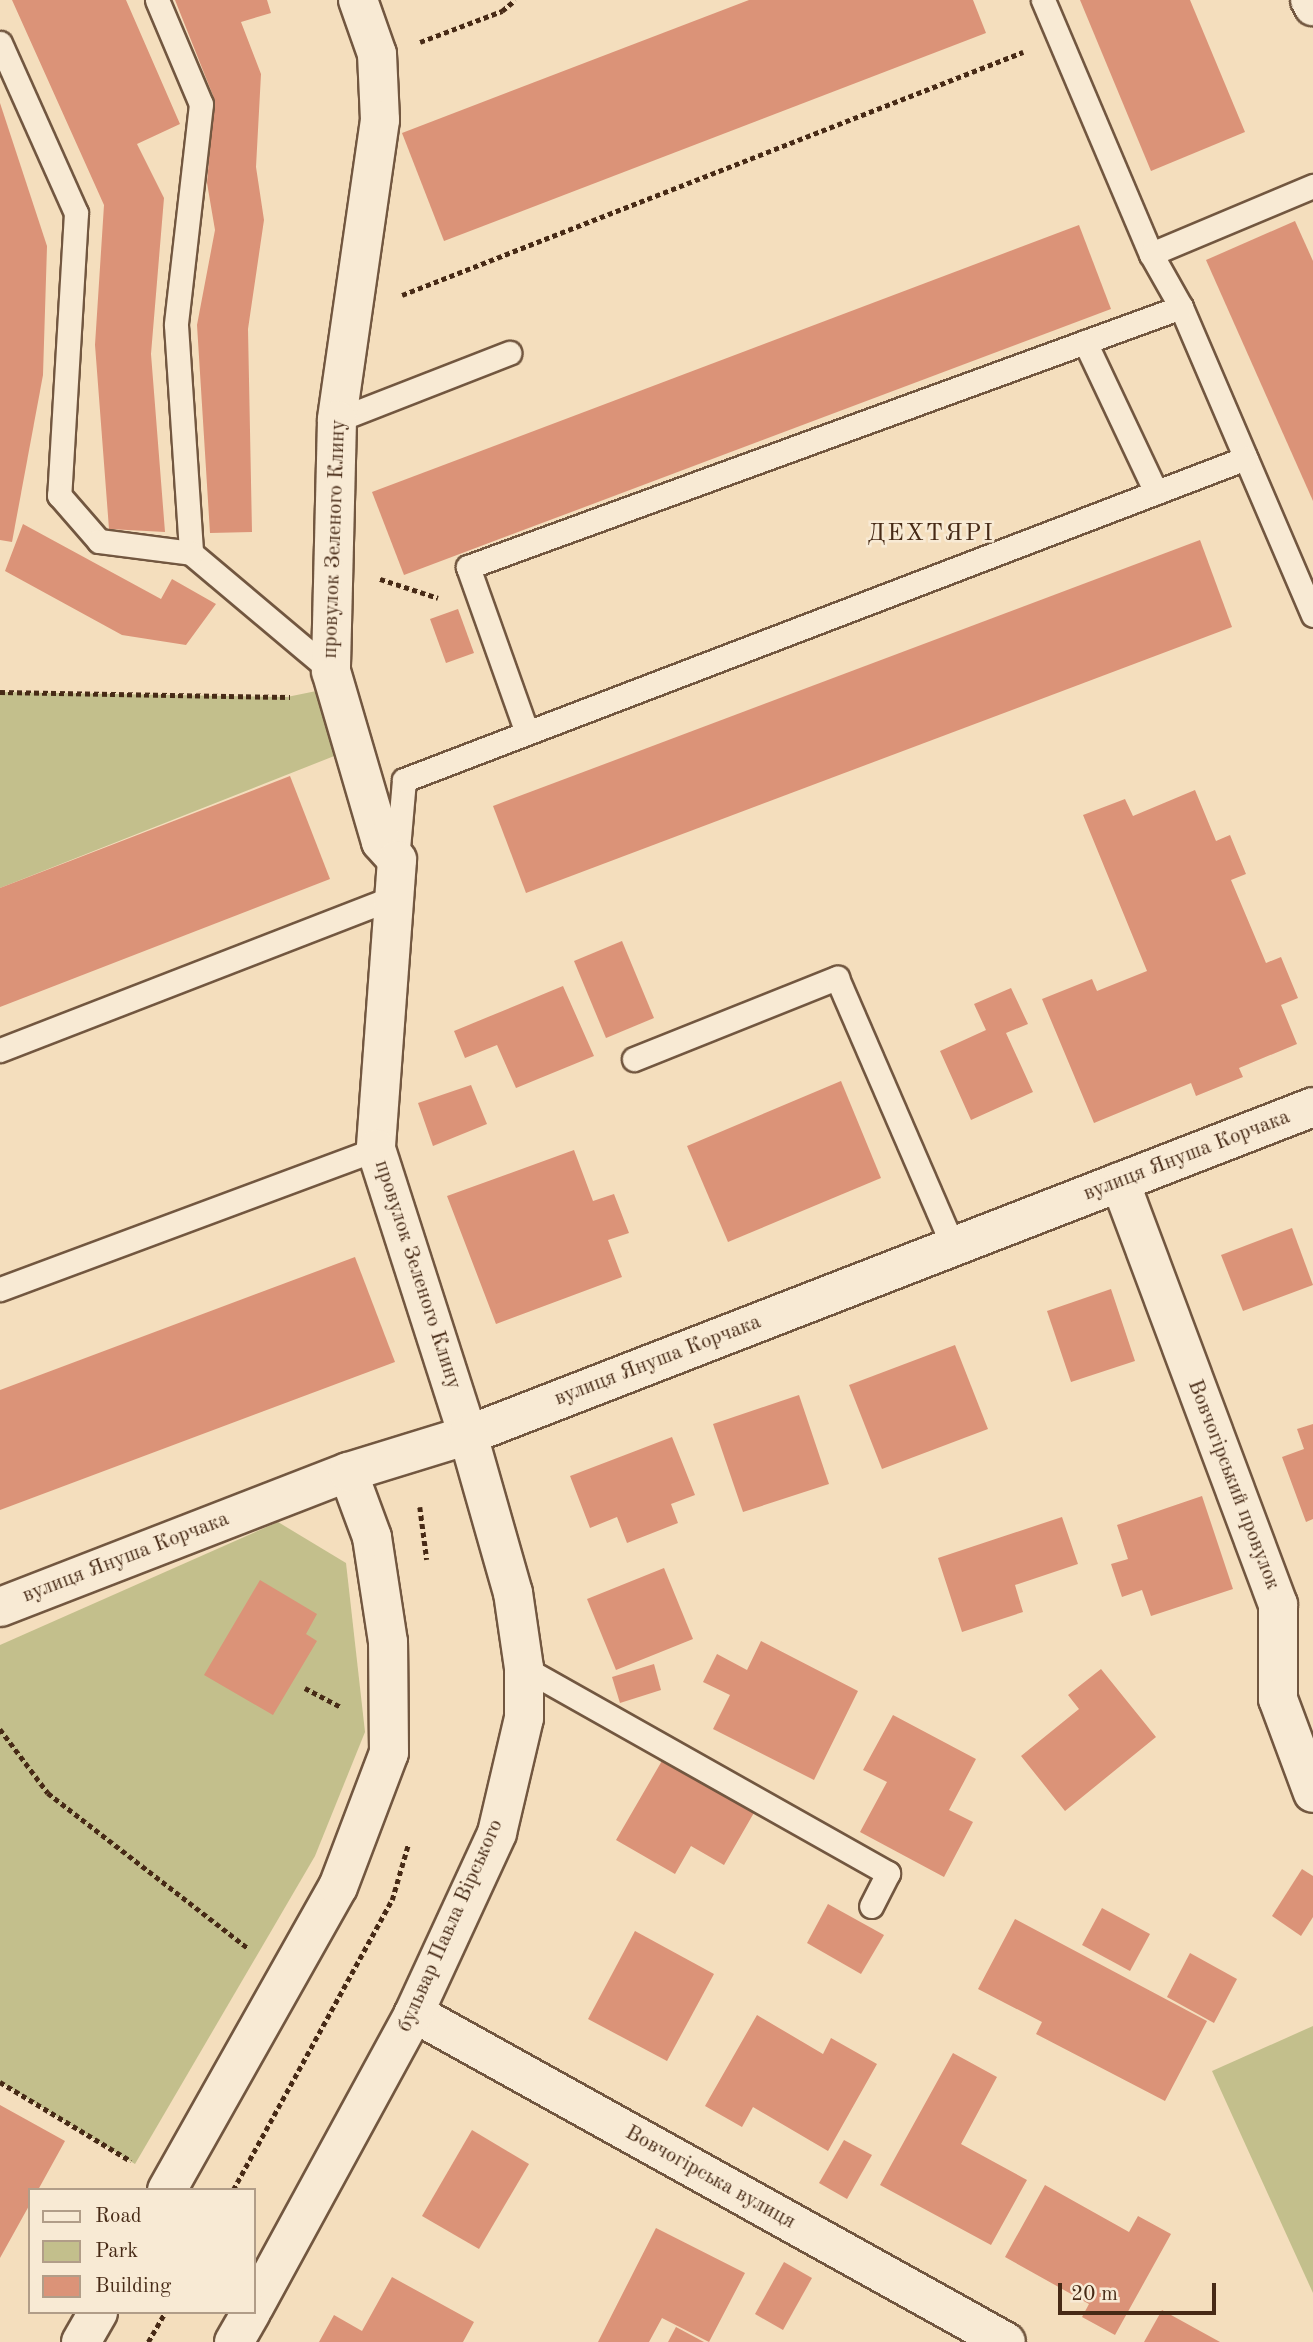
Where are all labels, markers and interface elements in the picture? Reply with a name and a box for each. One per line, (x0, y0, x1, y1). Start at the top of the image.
street label: провулок Зеленого Клину (318, 419, 352, 659)
district label: ДЕХТЯРІ (868, 521, 994, 549)
street label: вулиця Януша Корчака (1080, 1105, 1294, 1207)
street label: провулок Зеленого Клину (368, 1157, 466, 1393)
street label: вулиця Януша Корчака (551, 1310, 765, 1412)
street label: Вовчогірський провулок (1181, 1376, 1285, 1594)
street label: вулиця Януша Корчака (19, 1507, 233, 1609)
street label: бульвар Павла Вірського (393, 1816, 509, 2036)
street label: Вовчогірська вулиця (621, 2121, 799, 2235)
legend (28, 2188, 256, 2314)
text: Road (95, 2206, 142, 2227)
text: Park (95, 2241, 138, 2262)
scale bar (1061, 2268, 1218, 2312)
text: Building (95, 2276, 171, 2297)
text: 20 m (1071, 2284, 1118, 2305)

